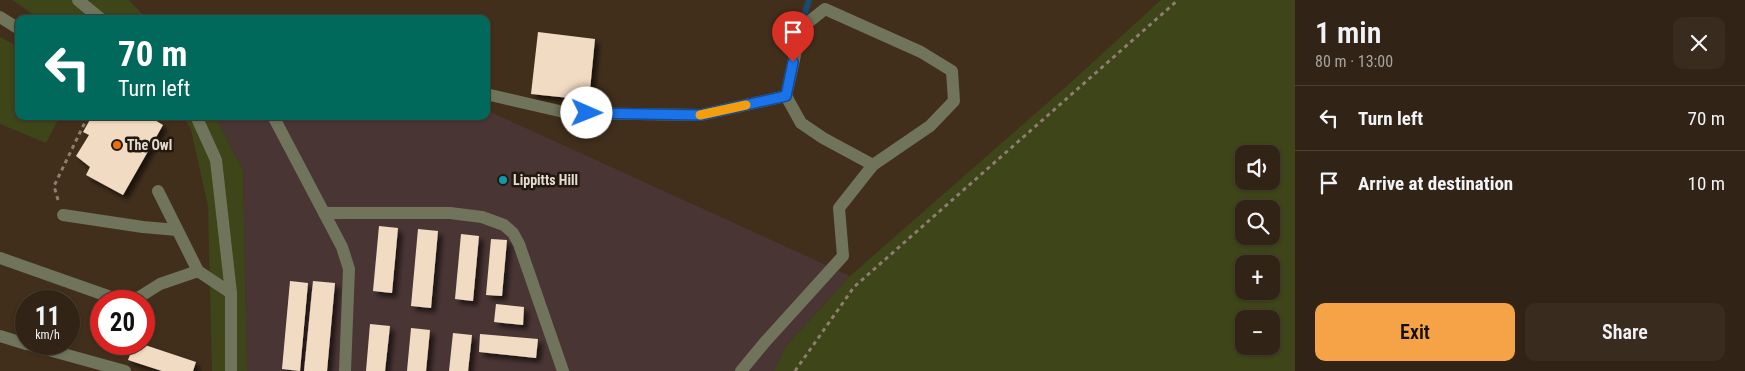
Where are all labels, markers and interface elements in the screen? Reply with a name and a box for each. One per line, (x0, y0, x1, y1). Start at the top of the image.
pin (772, 11, 814, 62)
text: 1 min (1315, 15, 1381, 50)
button: close (1673, 17, 1725, 69)
icon: arrive (779, 18, 807, 46)
text: 70 m (118, 34, 187, 75)
icon: left (35, 35, 100, 100)
text: 80 m · 13:00 (1315, 52, 1393, 71)
text: Turn left (118, 76, 190, 101)
position arrow (560, 86, 612, 138)
icon: left (1315, 104, 1343, 132)
text: Turn left (1358, 107, 1423, 130)
text: 70 m (1688, 107, 1725, 130)
place label: The Owl (127, 137, 172, 153)
marker: The Owl (111, 139, 123, 151)
map controls (1235, 145, 1280, 355)
button: sound (1235, 145, 1280, 190)
icon: arrive (1315, 169, 1343, 197)
place label: Lippitts Hill (513, 172, 578, 188)
text: Arrive at destination (1358, 172, 1513, 195)
text: 10 m (1688, 172, 1725, 195)
marker: Lippitts Hill (497, 174, 509, 186)
button: search (1235, 200, 1280, 245)
button: + (1235, 255, 1280, 300)
speed limit sign: 20 (90, 290, 155, 355)
text: 11 (35, 302, 60, 331)
button: Exit (1315, 303, 1515, 361)
button: Share (1525, 303, 1725, 361)
button: − (1235, 310, 1280, 355)
text: km/h (35, 328, 60, 342)

